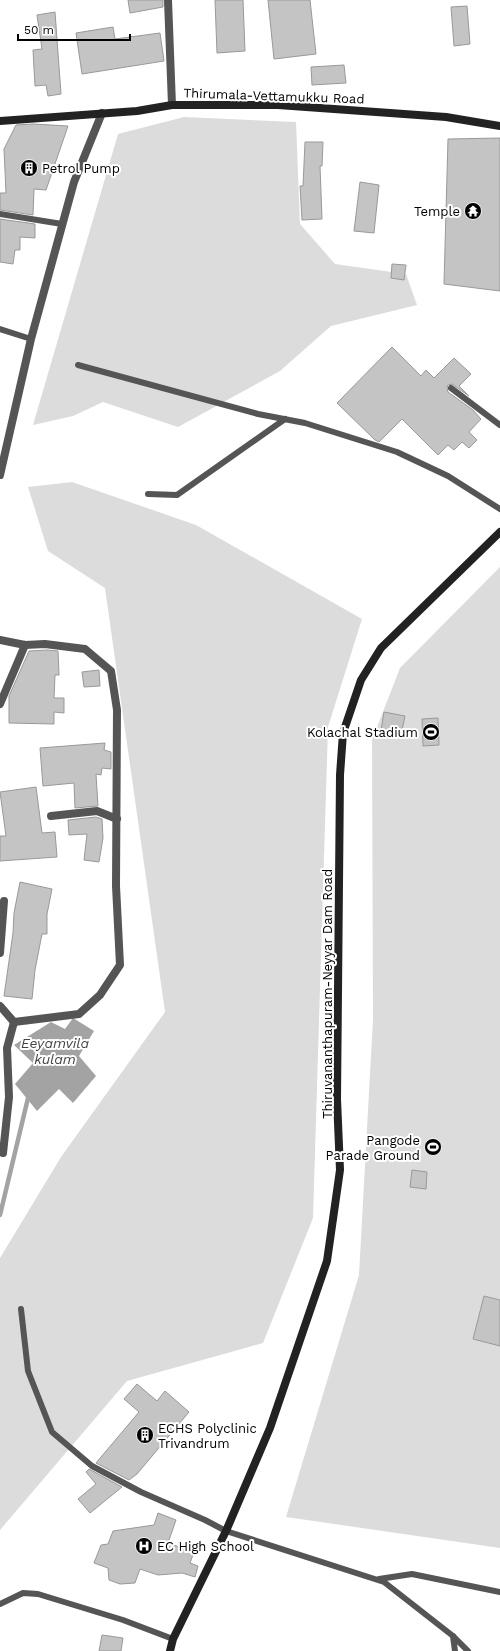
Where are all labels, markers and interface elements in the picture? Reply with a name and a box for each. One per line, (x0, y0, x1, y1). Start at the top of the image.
scale bar (18, 16, 130, 42)
text: 50 m (24, 23, 54, 37)
street label: Thirumala-Vettamukku Road (183, 85, 365, 107)
building icon: Petrol Pump (19, 158, 39, 178)
place label: Petrol Pump (42, 161, 120, 176)
temple icon: Temple (463, 201, 483, 221)
place label: Temple (414, 204, 460, 219)
sports icon: Kolachal Stadium (421, 722, 441, 742)
place label: Kolachal Stadium (307, 725, 418, 740)
street label: Thiruvananthapuram-Neyyar Dam Road (320, 869, 335, 1119)
water label: Eeyamvila kulam (21, 1035, 89, 1067)
place label: Pangode Parade Ground (326, 1133, 420, 1163)
sports icon: Pangode Parade Ground (423, 1137, 443, 1157)
place label: ECHS Polyclinic Trivandrum (158, 1421, 257, 1451)
building icon: ECHS Polyclinic Trivandrum (135, 1425, 155, 1445)
hospital icon: EC High School (134, 1536, 154, 1556)
place label: EC High School (157, 1539, 254, 1554)

